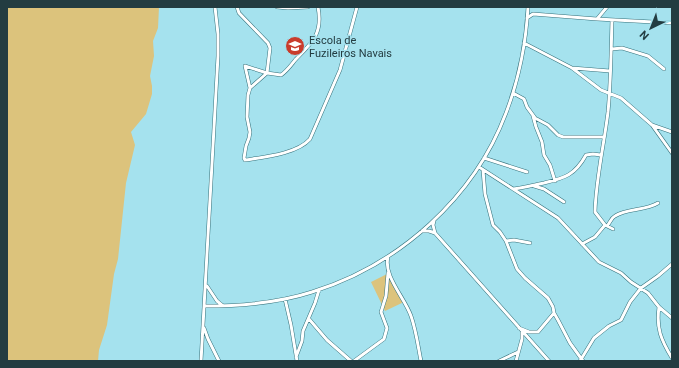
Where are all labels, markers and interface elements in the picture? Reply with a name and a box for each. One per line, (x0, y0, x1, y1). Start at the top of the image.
north arrow (631, 8, 671, 48)
text: N (637, 27, 652, 42)
place label: Escola de Fuzileiros Navais (309, 34, 392, 60)
school or university icon: Escola de Fuzileiros Navais (284, 35, 306, 57)

